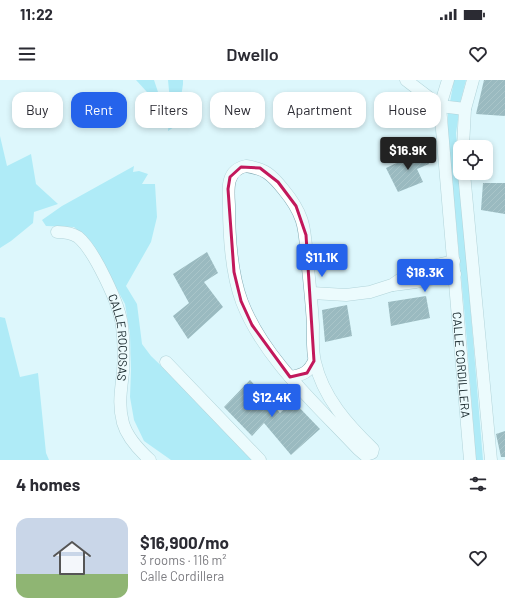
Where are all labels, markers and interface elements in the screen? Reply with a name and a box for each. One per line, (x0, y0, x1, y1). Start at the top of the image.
text: 11:22 (20, 5, 53, 23)
icon: menu (16, 43, 38, 65)
text: Dwello (226, 43, 279, 65)
icon: heart (467, 43, 489, 65)
chip: Buy (12, 92, 63, 128)
chip: Rent (71, 92, 127, 128)
chip: Filters (135, 92, 202, 128)
chip: New (210, 92, 265, 128)
chip: Apartment (273, 92, 366, 128)
chip: House (374, 92, 441, 128)
pin: $16.9K (375, 137, 441, 171)
map controls (453, 140, 493, 180)
button: locate (453, 140, 493, 180)
text: $16.9K (389, 142, 427, 158)
pin: $11.1K (289, 244, 355, 278)
text: $11.1K (306, 249, 338, 265)
pin: $18.3K (392, 259, 458, 293)
text: $18.3K (406, 264, 444, 280)
street label: CALLE ROCOSAS (106, 292, 131, 382)
street label: CALLE CORDILLERA (450, 311, 473, 419)
pin: $12.4K (239, 384, 305, 418)
text: $12.4K (253, 389, 291, 405)
icon: filters (467, 473, 489, 495)
text: 4 homes (16, 474, 80, 494)
text: $16,900/mo (140, 532, 229, 552)
icon: home (48, 534, 96, 582)
icon: heart (467, 547, 489, 569)
text: 3 rooms · 116 m² (140, 552, 227, 568)
text: Calle Cordillera (140, 568, 224, 584)

